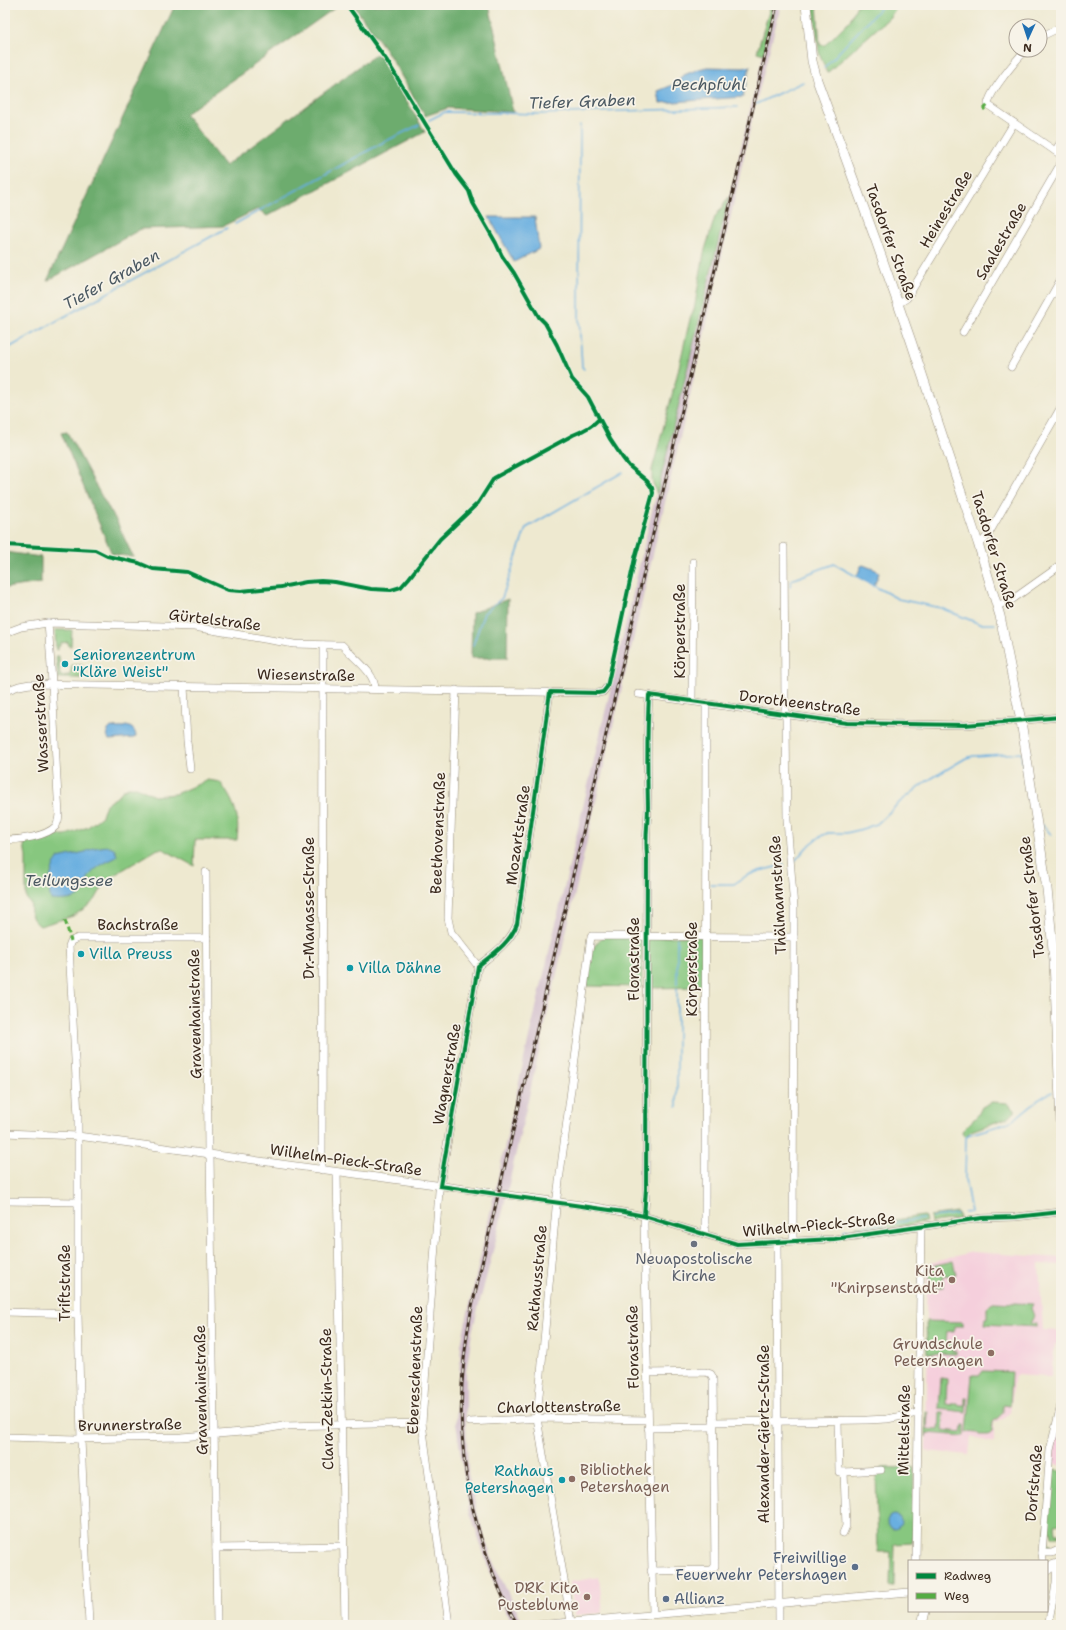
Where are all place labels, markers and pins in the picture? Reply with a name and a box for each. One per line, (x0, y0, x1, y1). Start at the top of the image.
place label: Seniorenzentrum "Kläre Weist" (73, 645, 196, 682)
marker: Seniorenzentrum "Kläre Weist" (60, 659, 70, 669)
place label: Villa Preuss (89, 944, 173, 964)
marker: Villa Preuss (76, 949, 86, 959)
place label: Villa Dähne (358, 958, 442, 978)
marker: Villa Dähne (345, 963, 355, 973)
marker: Neuapostolische Kirche (689, 1239, 699, 1249)
place label: Neuapostolische Kirche (635, 1249, 753, 1286)
place label: Kita "Knirpsenstadt" (831, 1261, 945, 1298)
marker: Kita "Knirpsenstadt" (947, 1275, 957, 1285)
place label: Grundschule Petershagen (893, 1334, 983, 1371)
marker: Grundschule Petershagen (986, 1348, 996, 1358)
place label: Bibliothek Petershagen (580, 1460, 669, 1497)
place label: Rathaus Petershagen (465, 1461, 554, 1498)
marker: Bibliothek Petershagen (567, 1474, 577, 1484)
marker: Rathaus Petershagen (557, 1475, 567, 1485)
place label: Freiwillige Feuerwehr Petershagen (675, 1548, 847, 1585)
marker: Freiwillige Feuerwehr Petershagen (850, 1562, 860, 1572)
place label: DRK Kita Pusteblume (497, 1578, 580, 1615)
place label: Allianz (674, 1589, 725, 1609)
marker: DRK Kita Pusteblume (582, 1592, 592, 1602)
marker: Allianz (661, 1594, 671, 1604)

